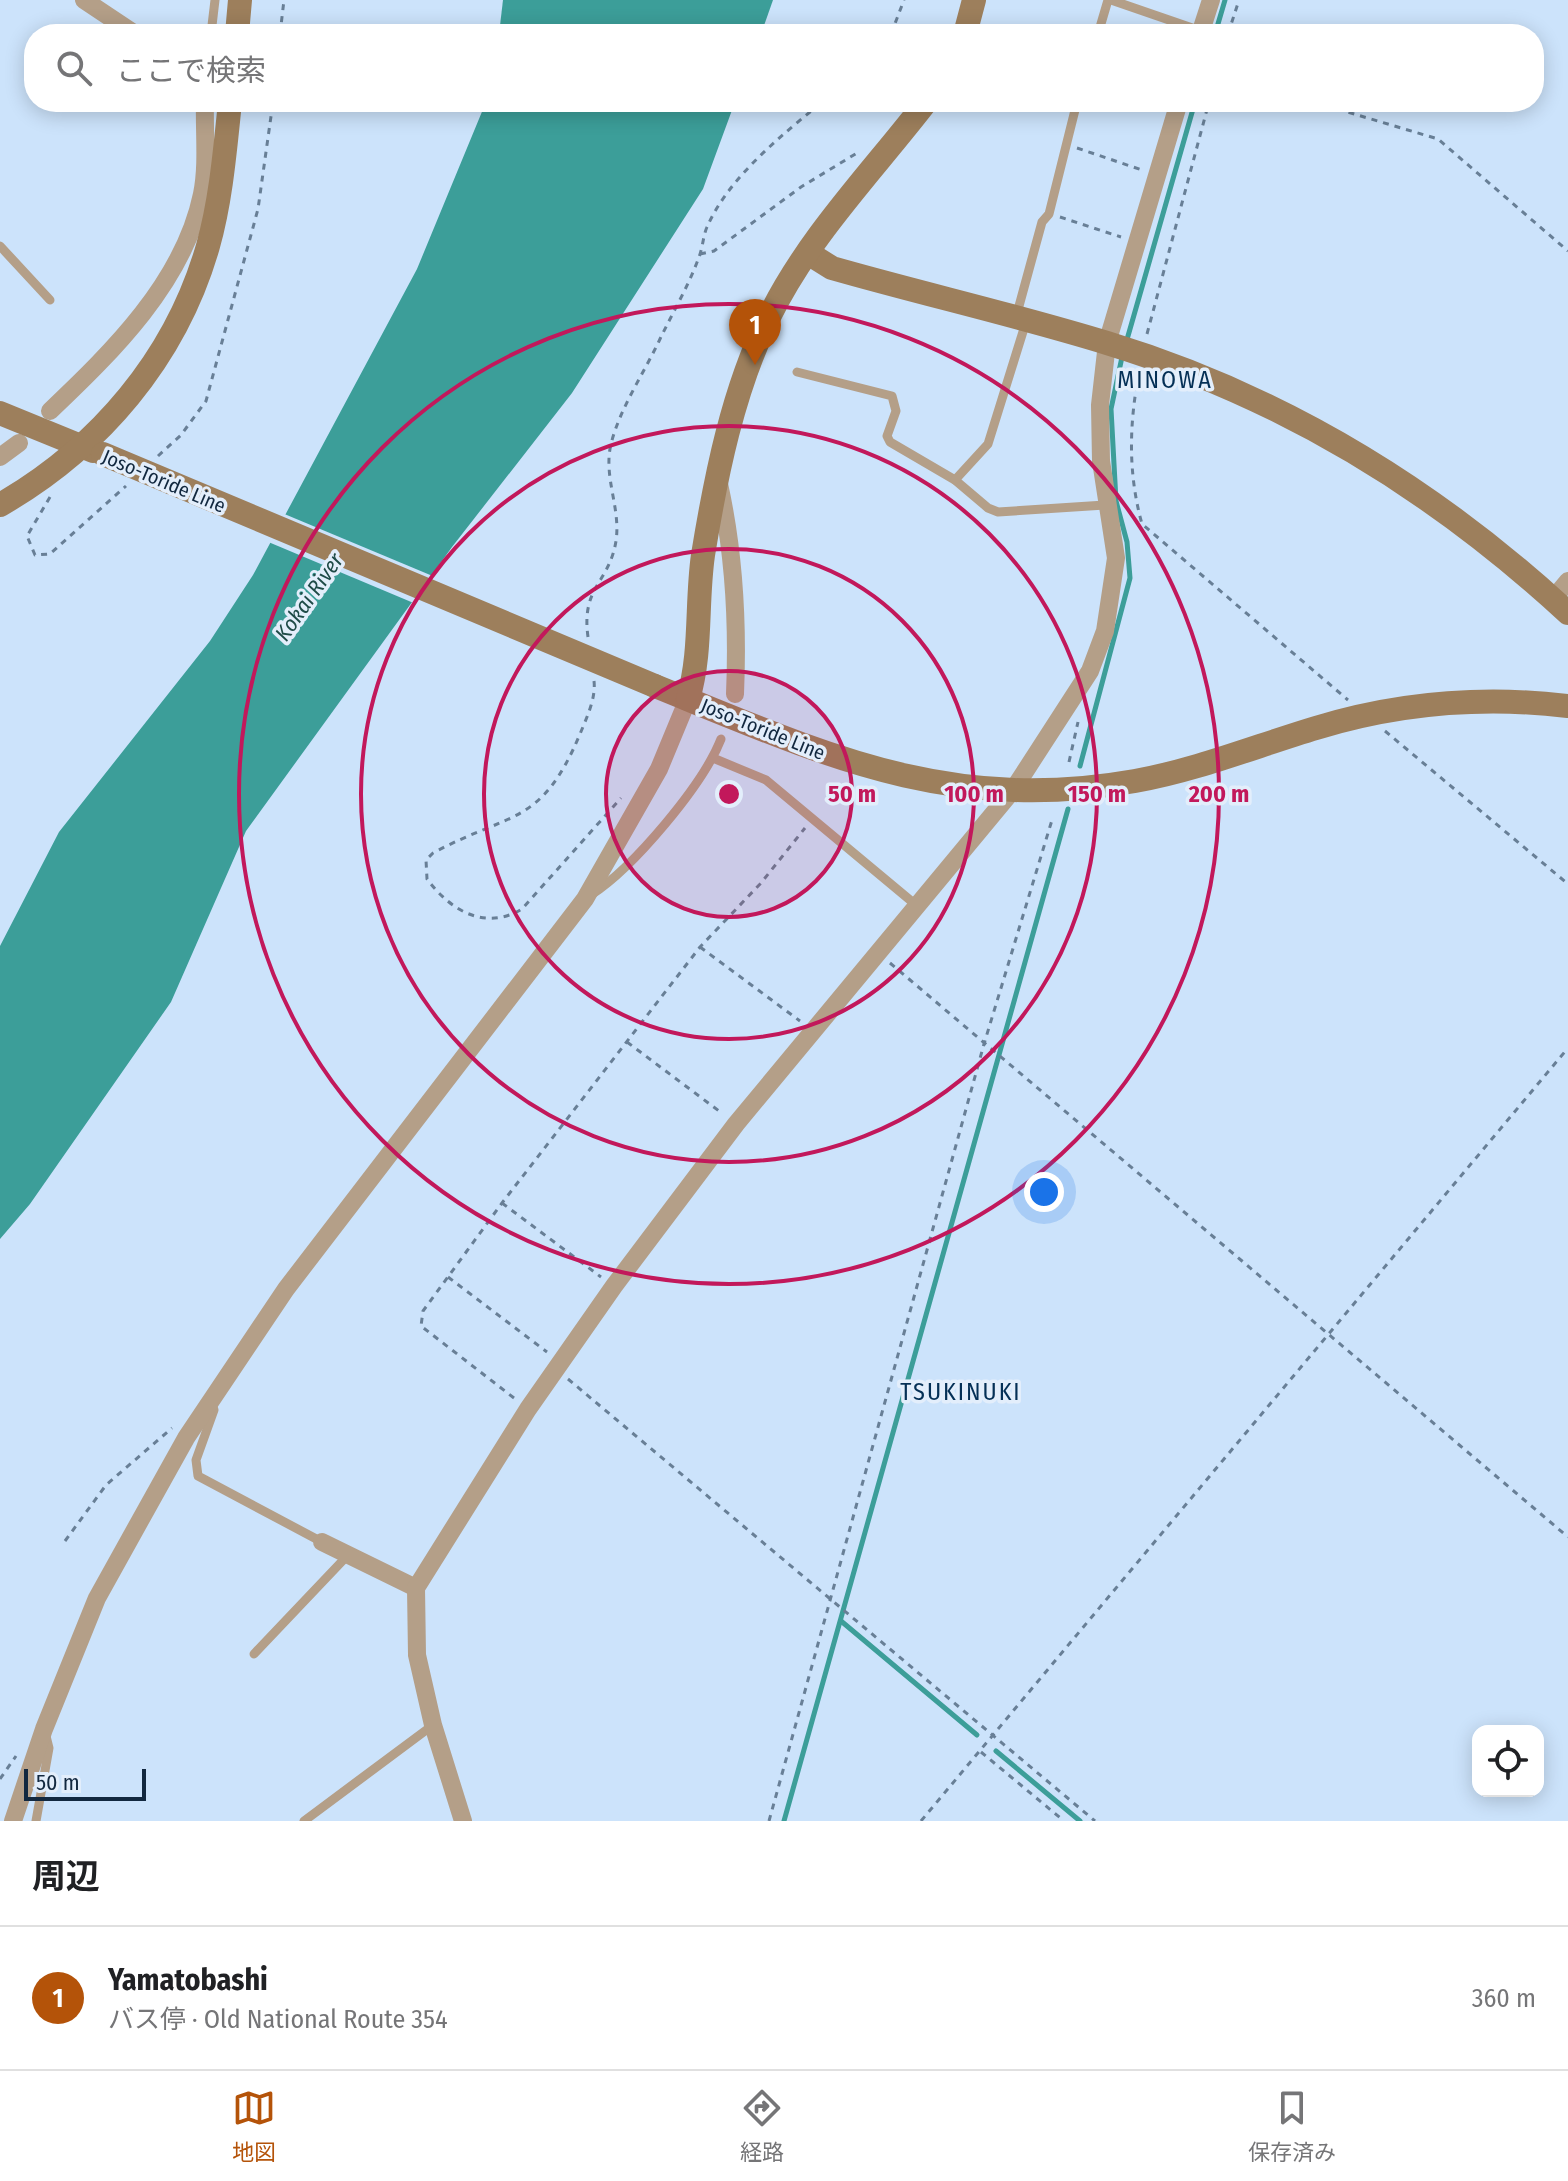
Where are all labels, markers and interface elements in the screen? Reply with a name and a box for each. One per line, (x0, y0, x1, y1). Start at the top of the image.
search box (24, 24, 1544, 112)
icon: search (52, 46, 96, 90)
text: ここで検索 (116, 53, 266, 89)
pin: 1 (729, 299, 781, 365)
district label: MINOWA (1117, 366, 1213, 394)
street label: Joso-Toride Line (99, 444, 229, 518)
water label: Kokai River (269, 547, 350, 646)
street label: Joso-Toride Line (697, 693, 829, 765)
centre of rings (715, 780, 743, 808)
text: 50 m (828, 780, 876, 808)
text: 100 m (944, 780, 1004, 808)
text: 150 m (1068, 780, 1126, 808)
text: 200 m (1188, 780, 1249, 808)
your location (1024, 1172, 1064, 1212)
district label: TSUKINUKI (900, 1378, 1022, 1406)
map controls (1472, 1725, 1544, 1797)
button: locate (1472, 1725, 1544, 1797)
scale bar (24, 1765, 146, 1801)
text: 50 m (36, 1769, 80, 1796)
text: 周辺 (32, 1856, 100, 1897)
text: Yamatobashi (108, 1962, 268, 1998)
text: 1 (53, 1983, 64, 2014)
text: 360 m (1472, 1983, 1536, 2014)
text: バス停 · Old National Route 354 (108, 2004, 448, 2035)
tab: 地図 (232, 2086, 276, 2166)
tab: 経路 (740, 2086, 784, 2166)
tab: 保存済み (1248, 2086, 1336, 2166)

